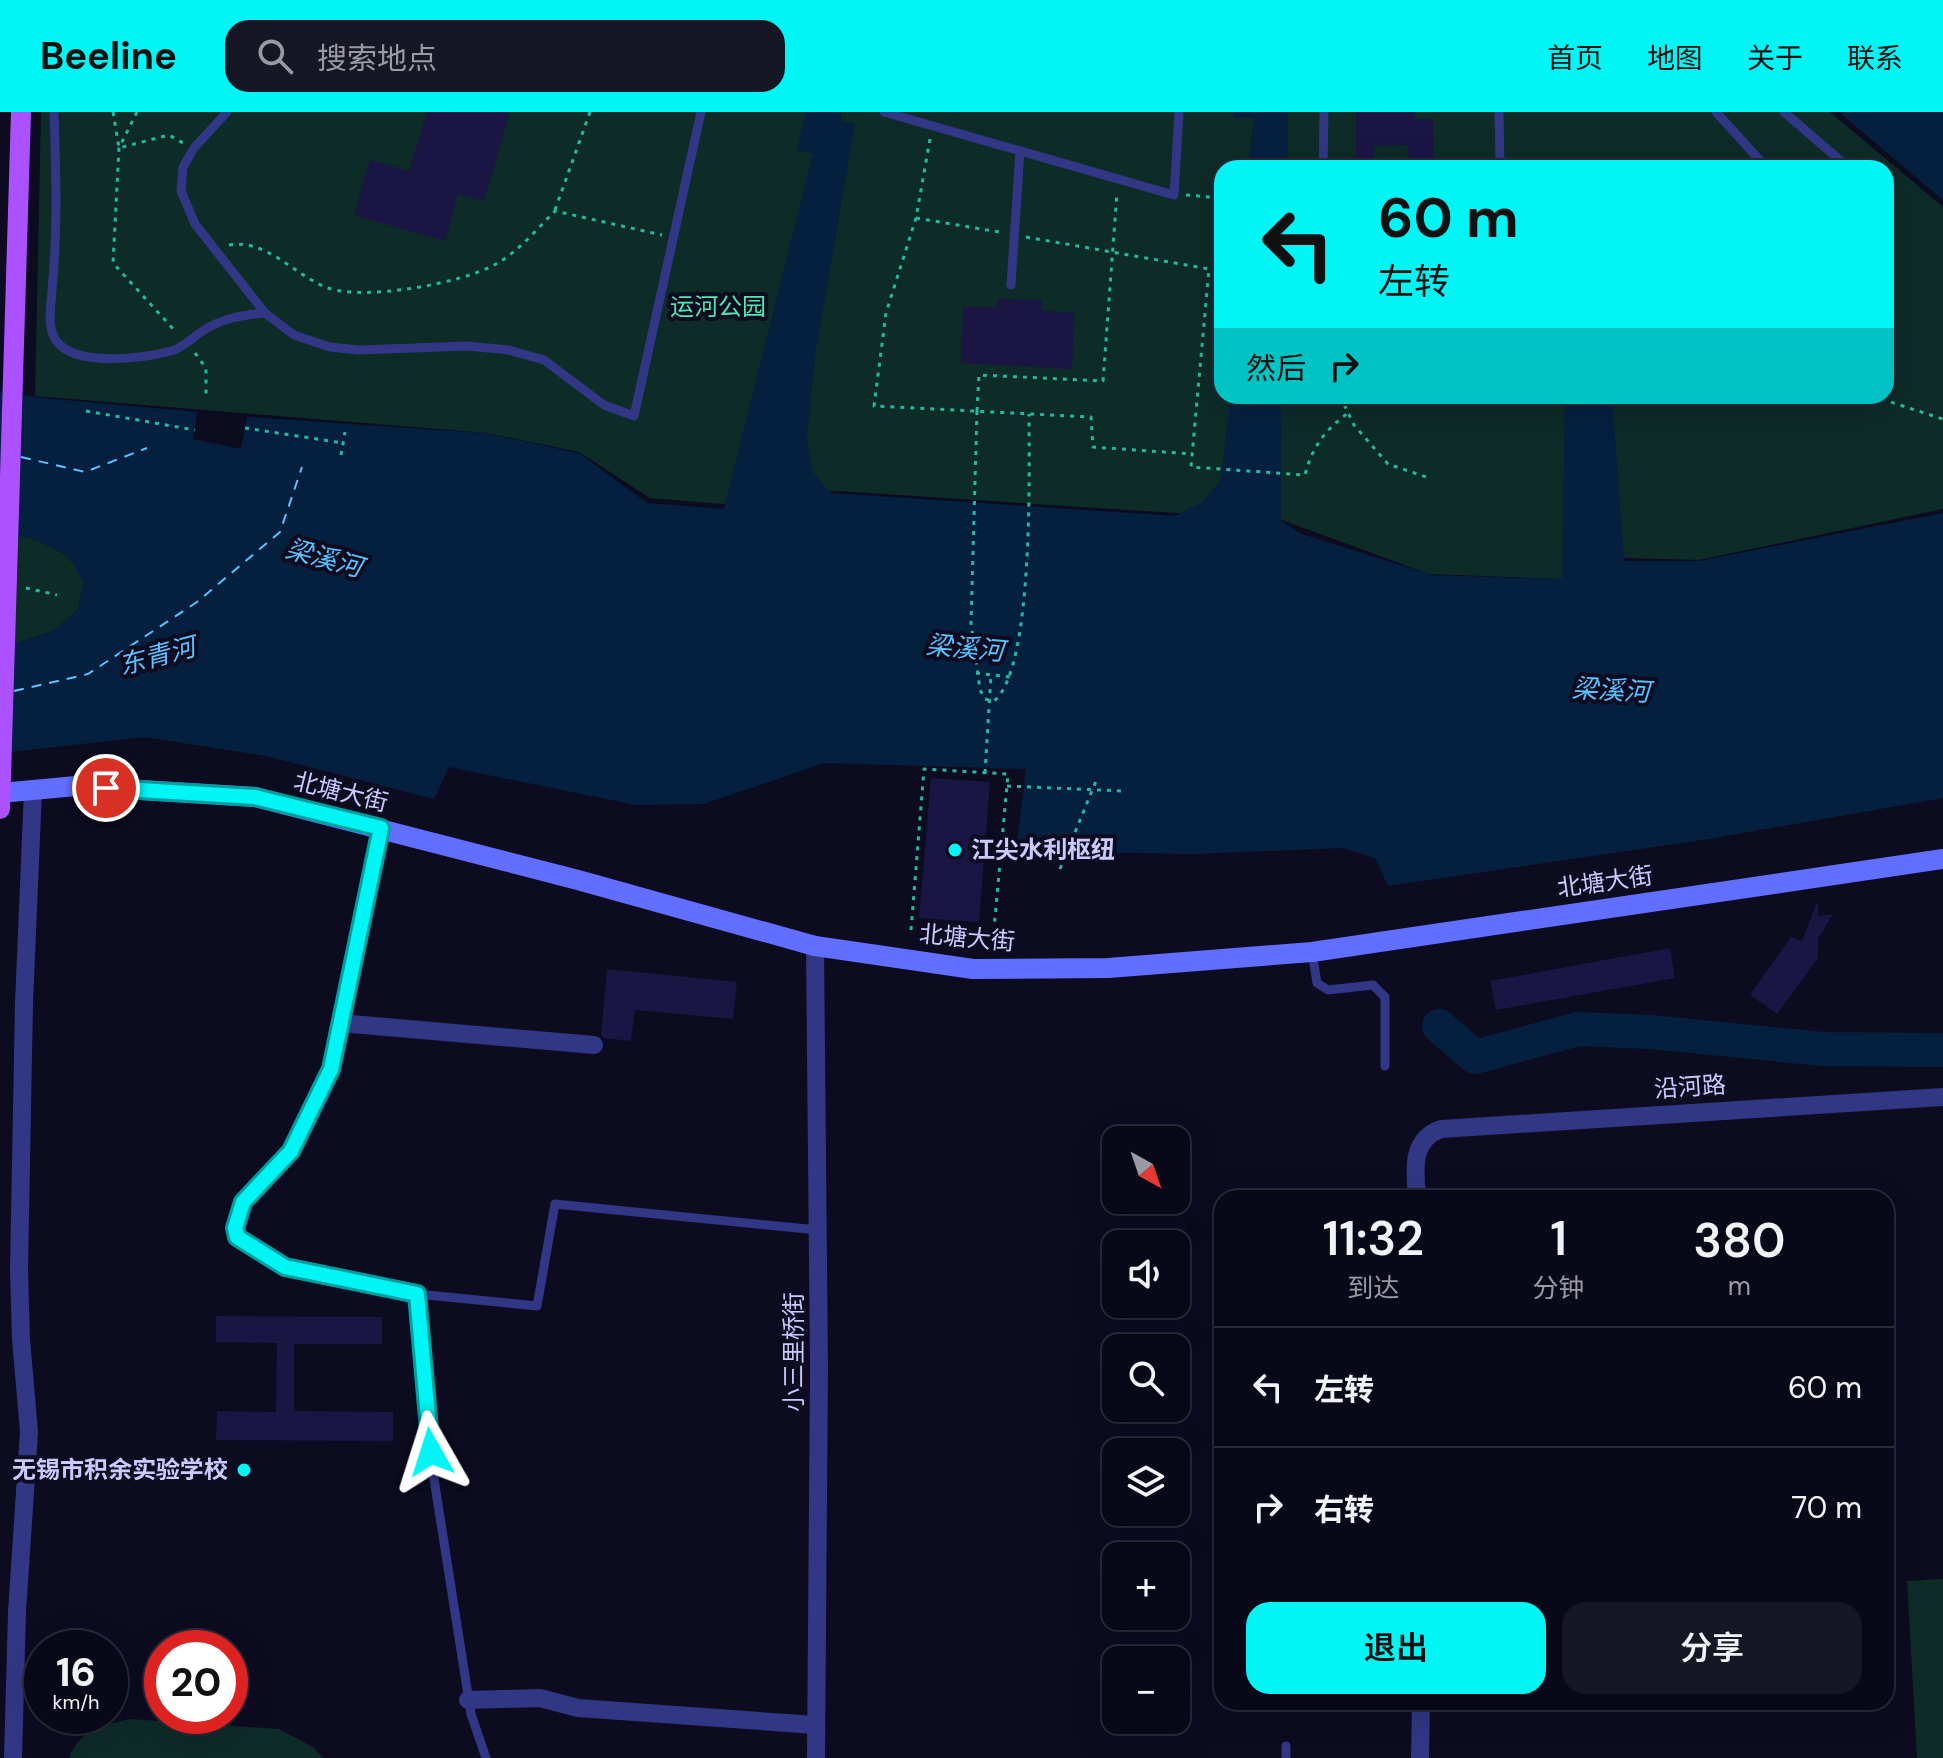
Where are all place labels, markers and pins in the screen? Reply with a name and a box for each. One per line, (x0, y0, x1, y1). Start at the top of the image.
pin (72, 754, 140, 822)
place label: 江尖水利枢纽 (971, 834, 1115, 865)
marker: 江尖水利枢纽 (946, 841, 964, 859)
place label: 无锡市积余实验学校 (12, 1454, 228, 1485)
marker: 无锡市积余实验学校 (235, 1461, 253, 1479)

